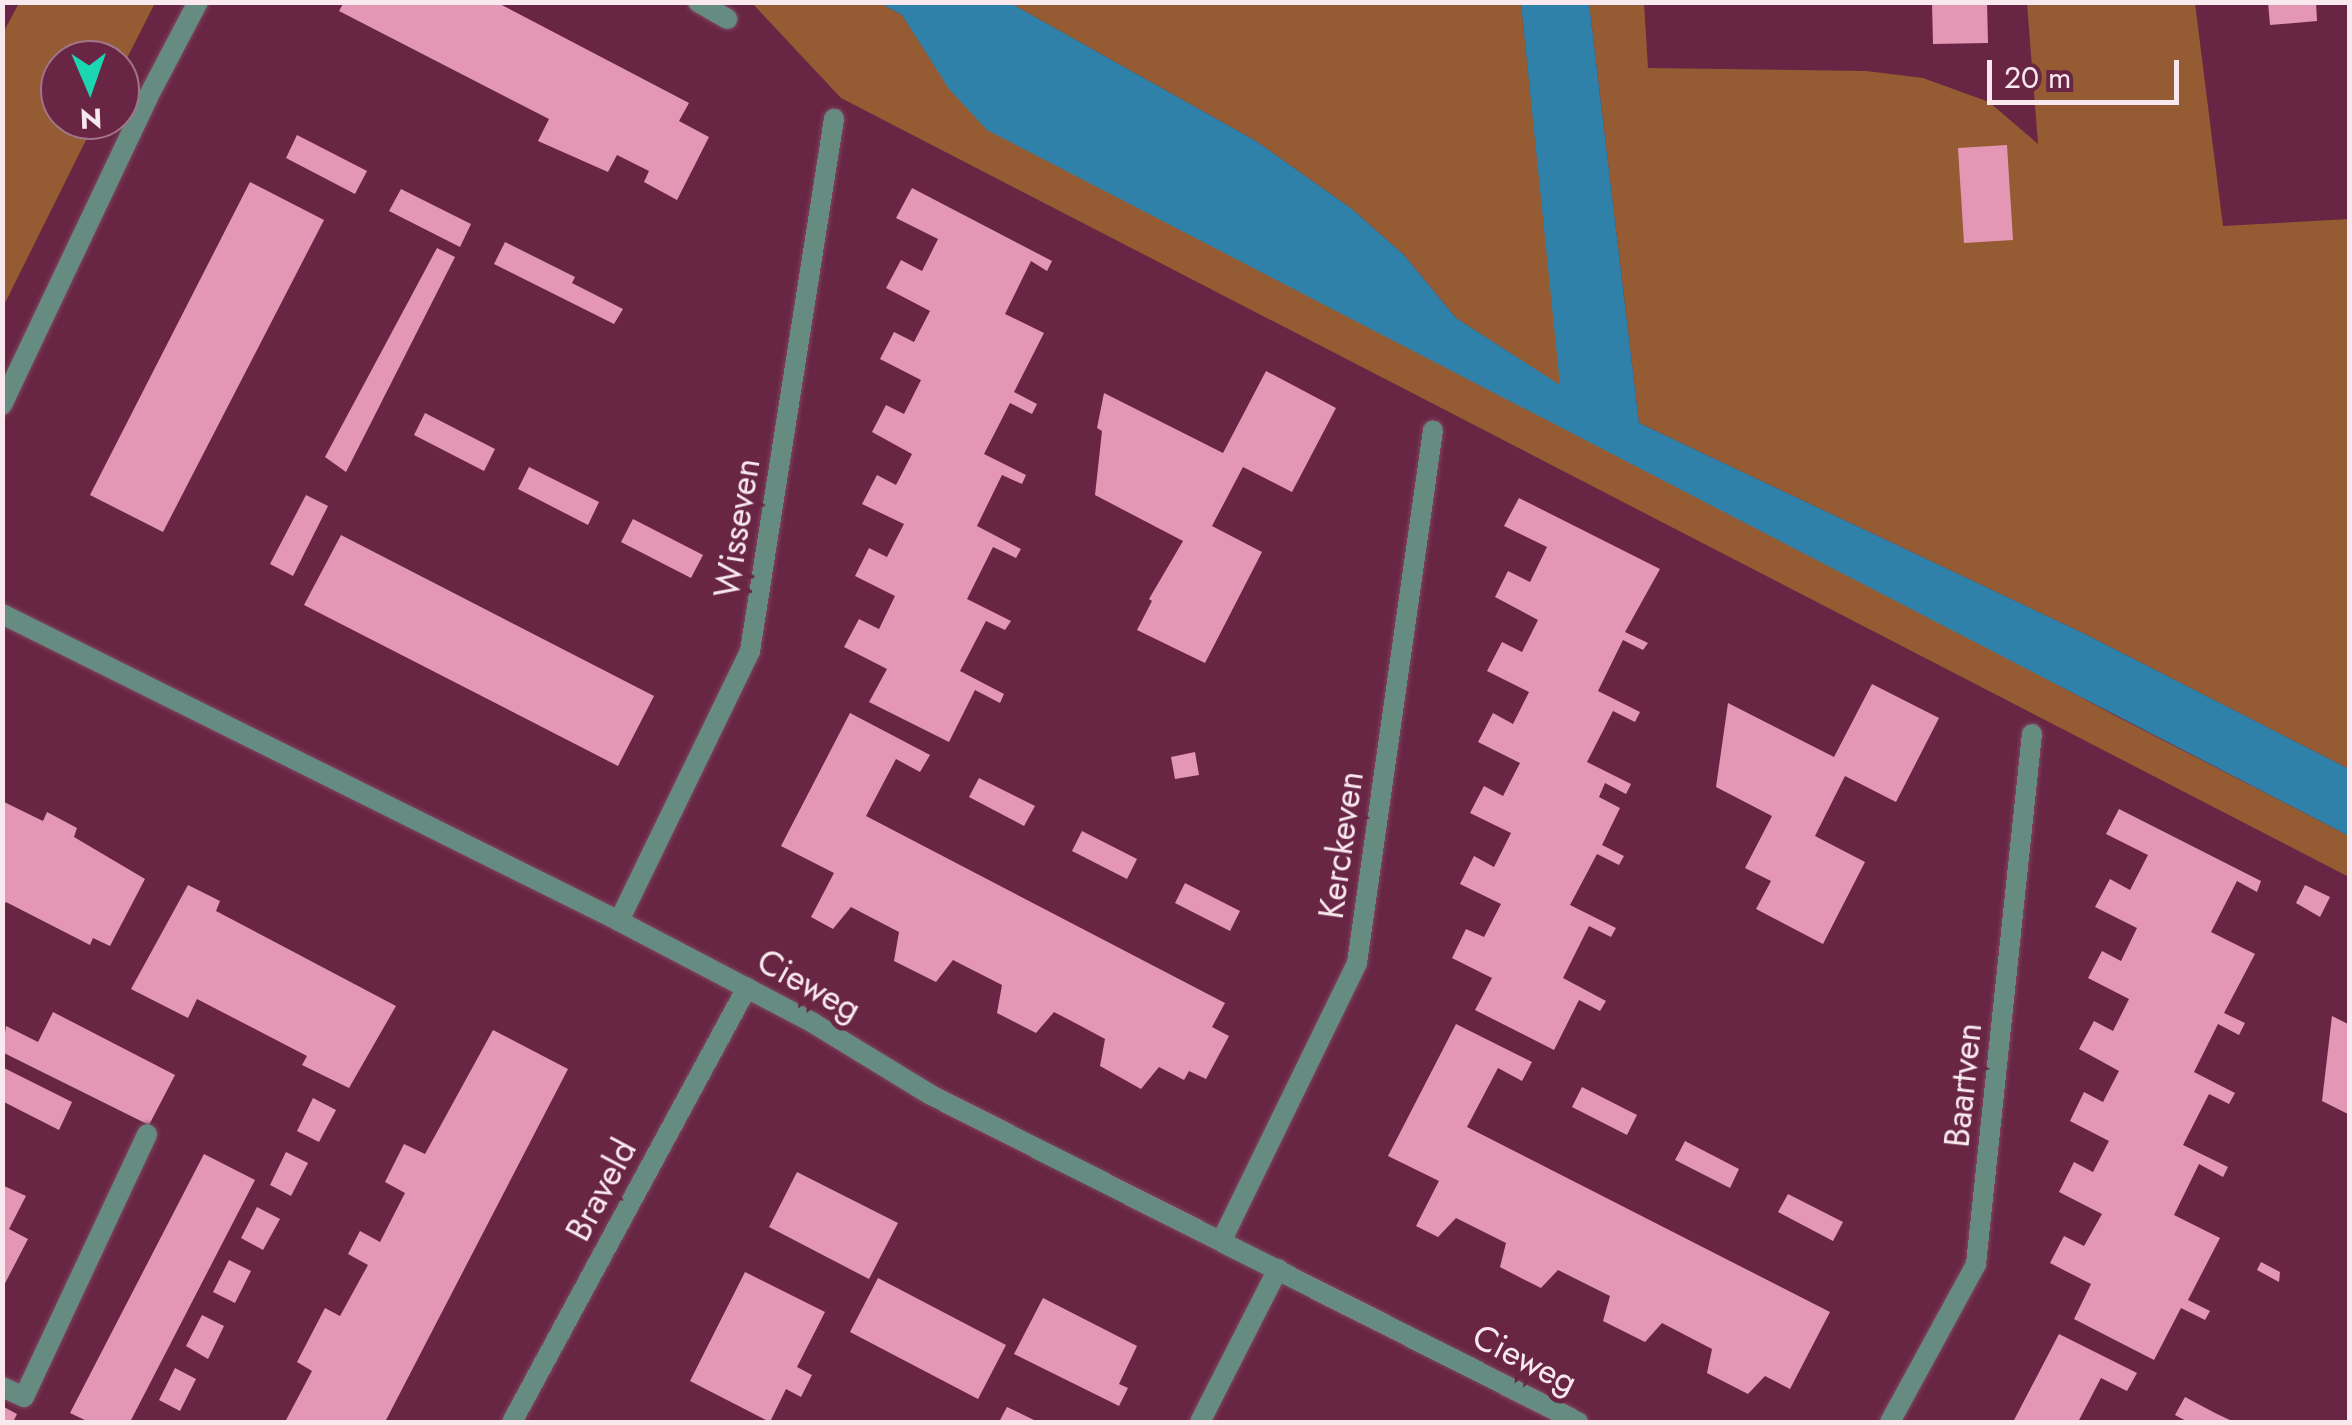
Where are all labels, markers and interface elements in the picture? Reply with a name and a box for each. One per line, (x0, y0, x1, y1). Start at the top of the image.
north arrow (40, 40, 140, 140)
scale bar (1992, 40, 2184, 102)
text: 20 m (2004, 56, 2071, 99)
text: N (79, 98, 103, 139)
street label: Wisseven (705, 455, 769, 601)
street label: Kerckeven (1310, 768, 1372, 922)
street label: Cieweg (750, 940, 868, 1030)
street label: Baartven (1936, 1021, 1990, 1149)
street label: Braveld (557, 1132, 645, 1248)
street label: Cieweg (1466, 1315, 1584, 1403)

